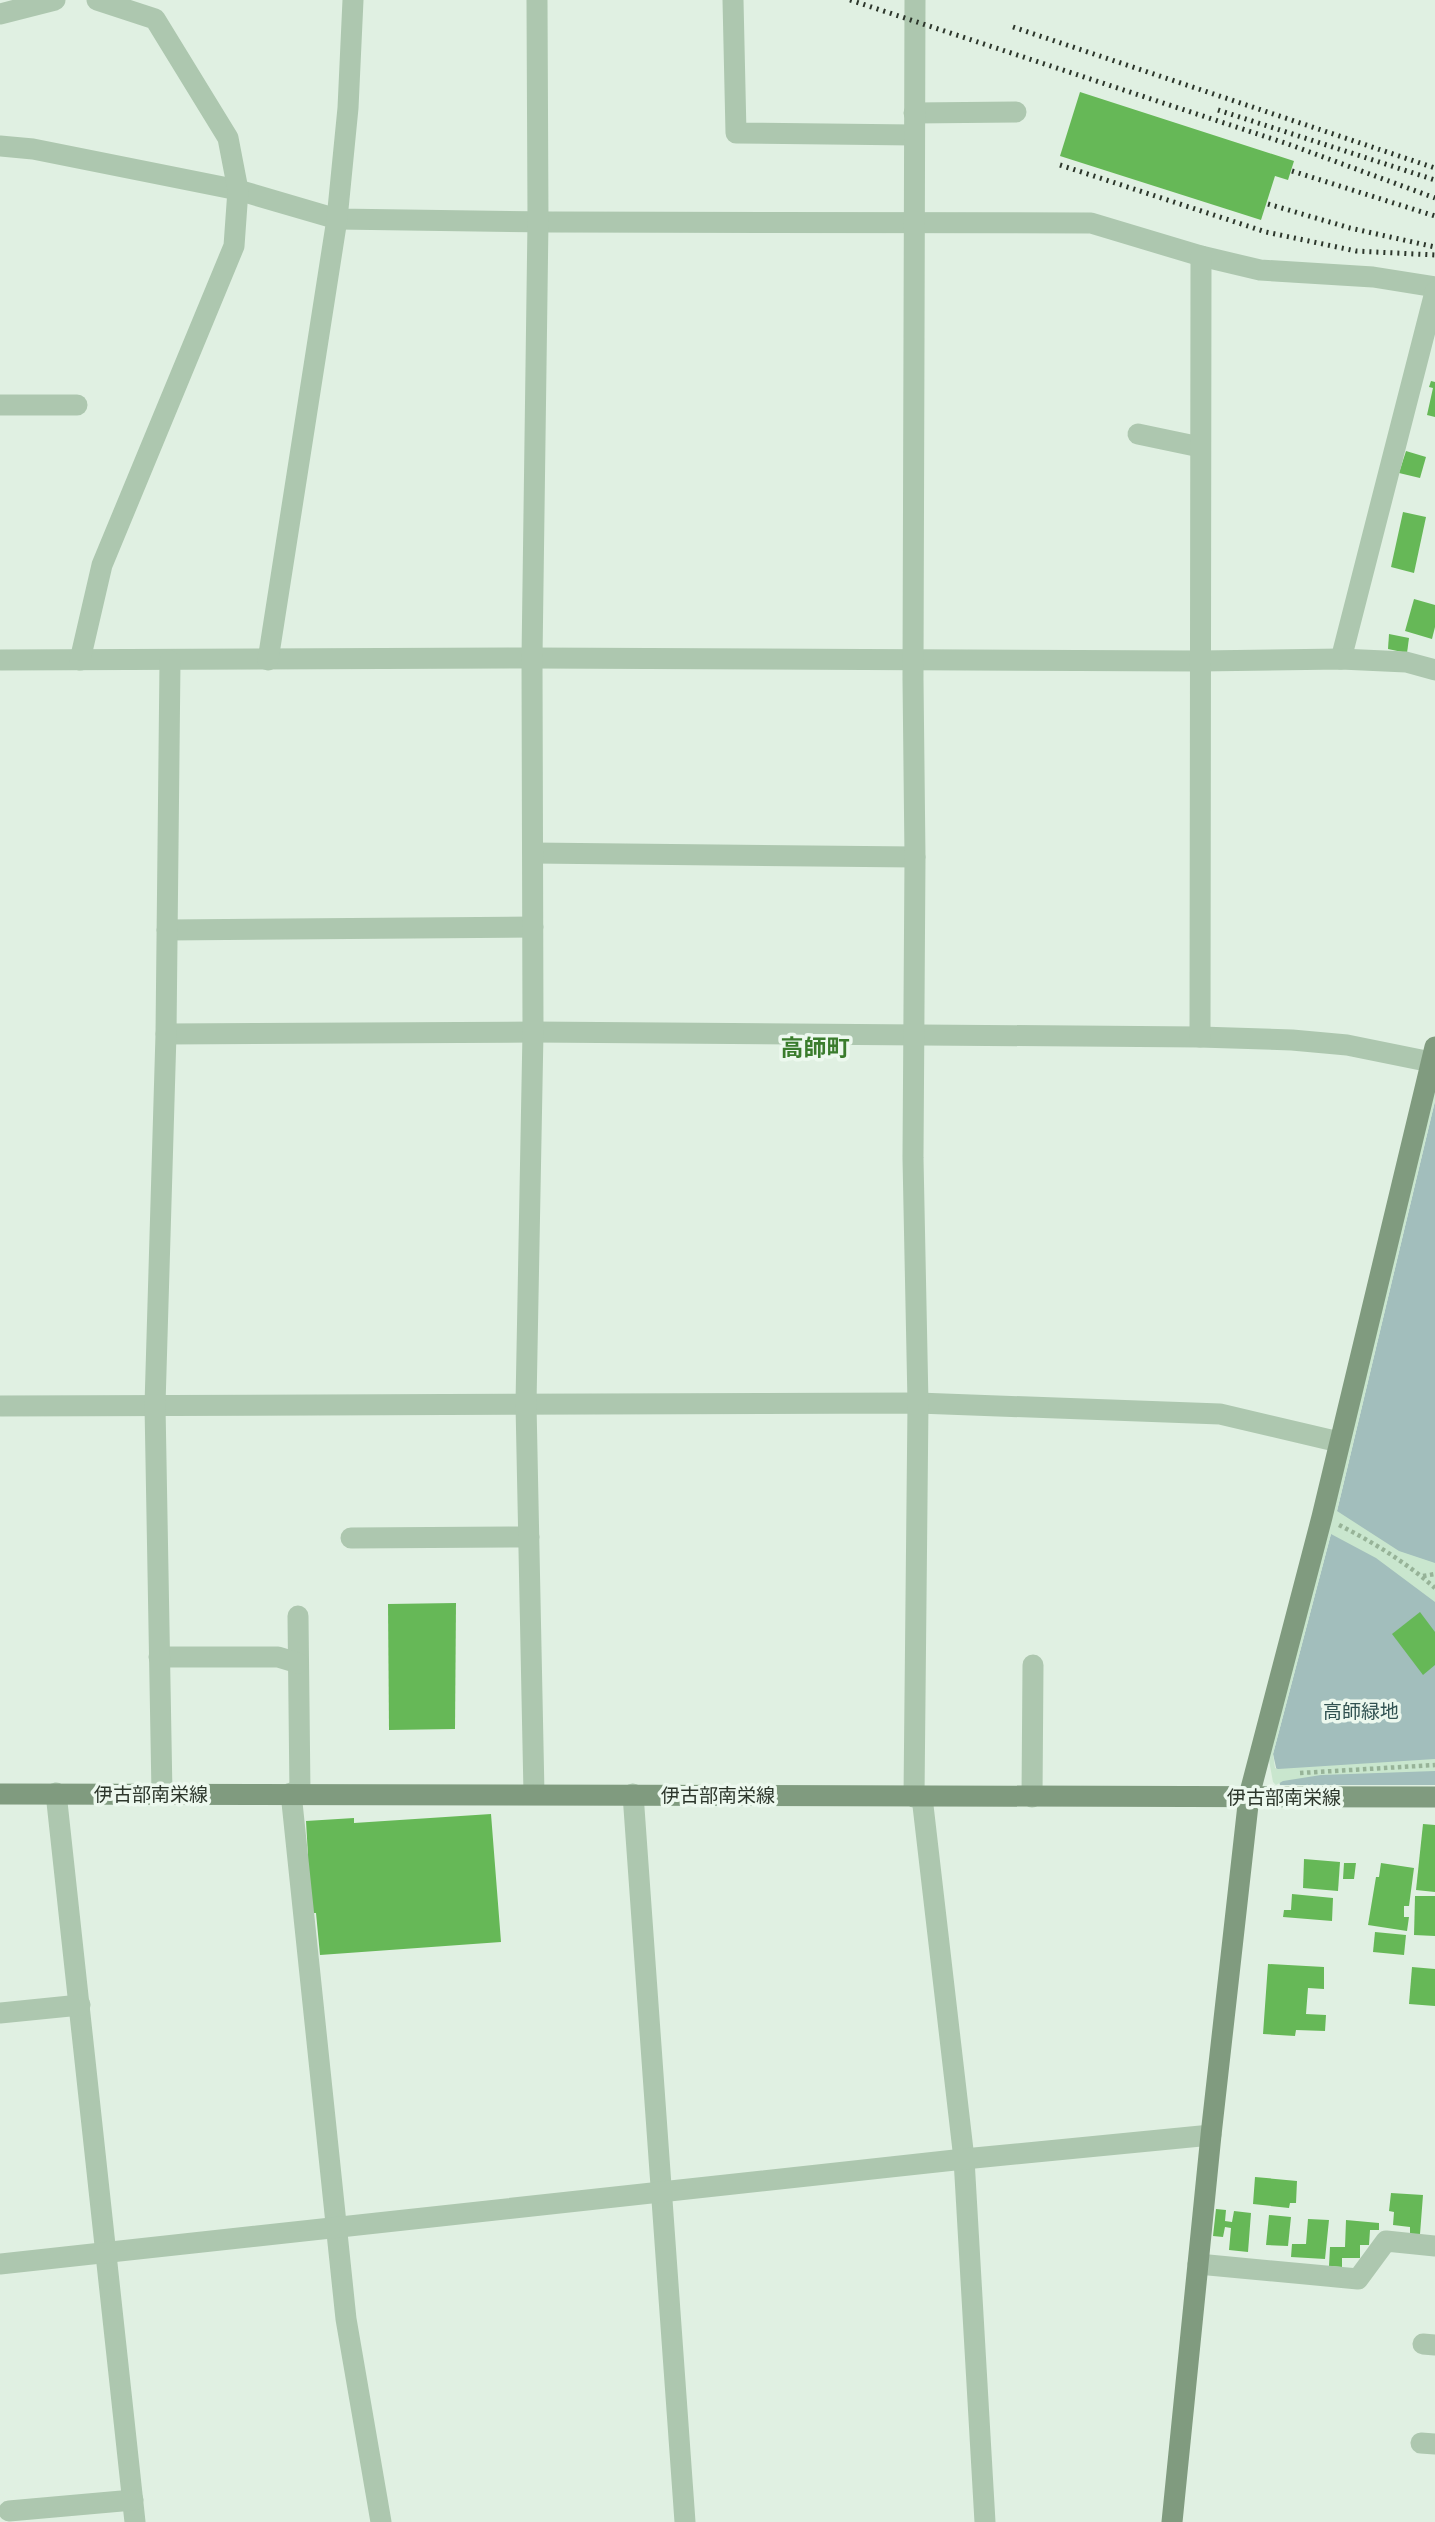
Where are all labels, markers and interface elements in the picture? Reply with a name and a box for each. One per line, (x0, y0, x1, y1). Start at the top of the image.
district label: 高師町 (781, 1033, 850, 1062)
park label: 高師緑地 (1323, 1699, 1399, 1723)
street label: 伊古部南栄線 (94, 1782, 208, 1806)
street label: 伊古部南栄線 (661, 1783, 775, 1807)
street label: 伊古部南栄線 (1227, 1785, 1341, 1809)

